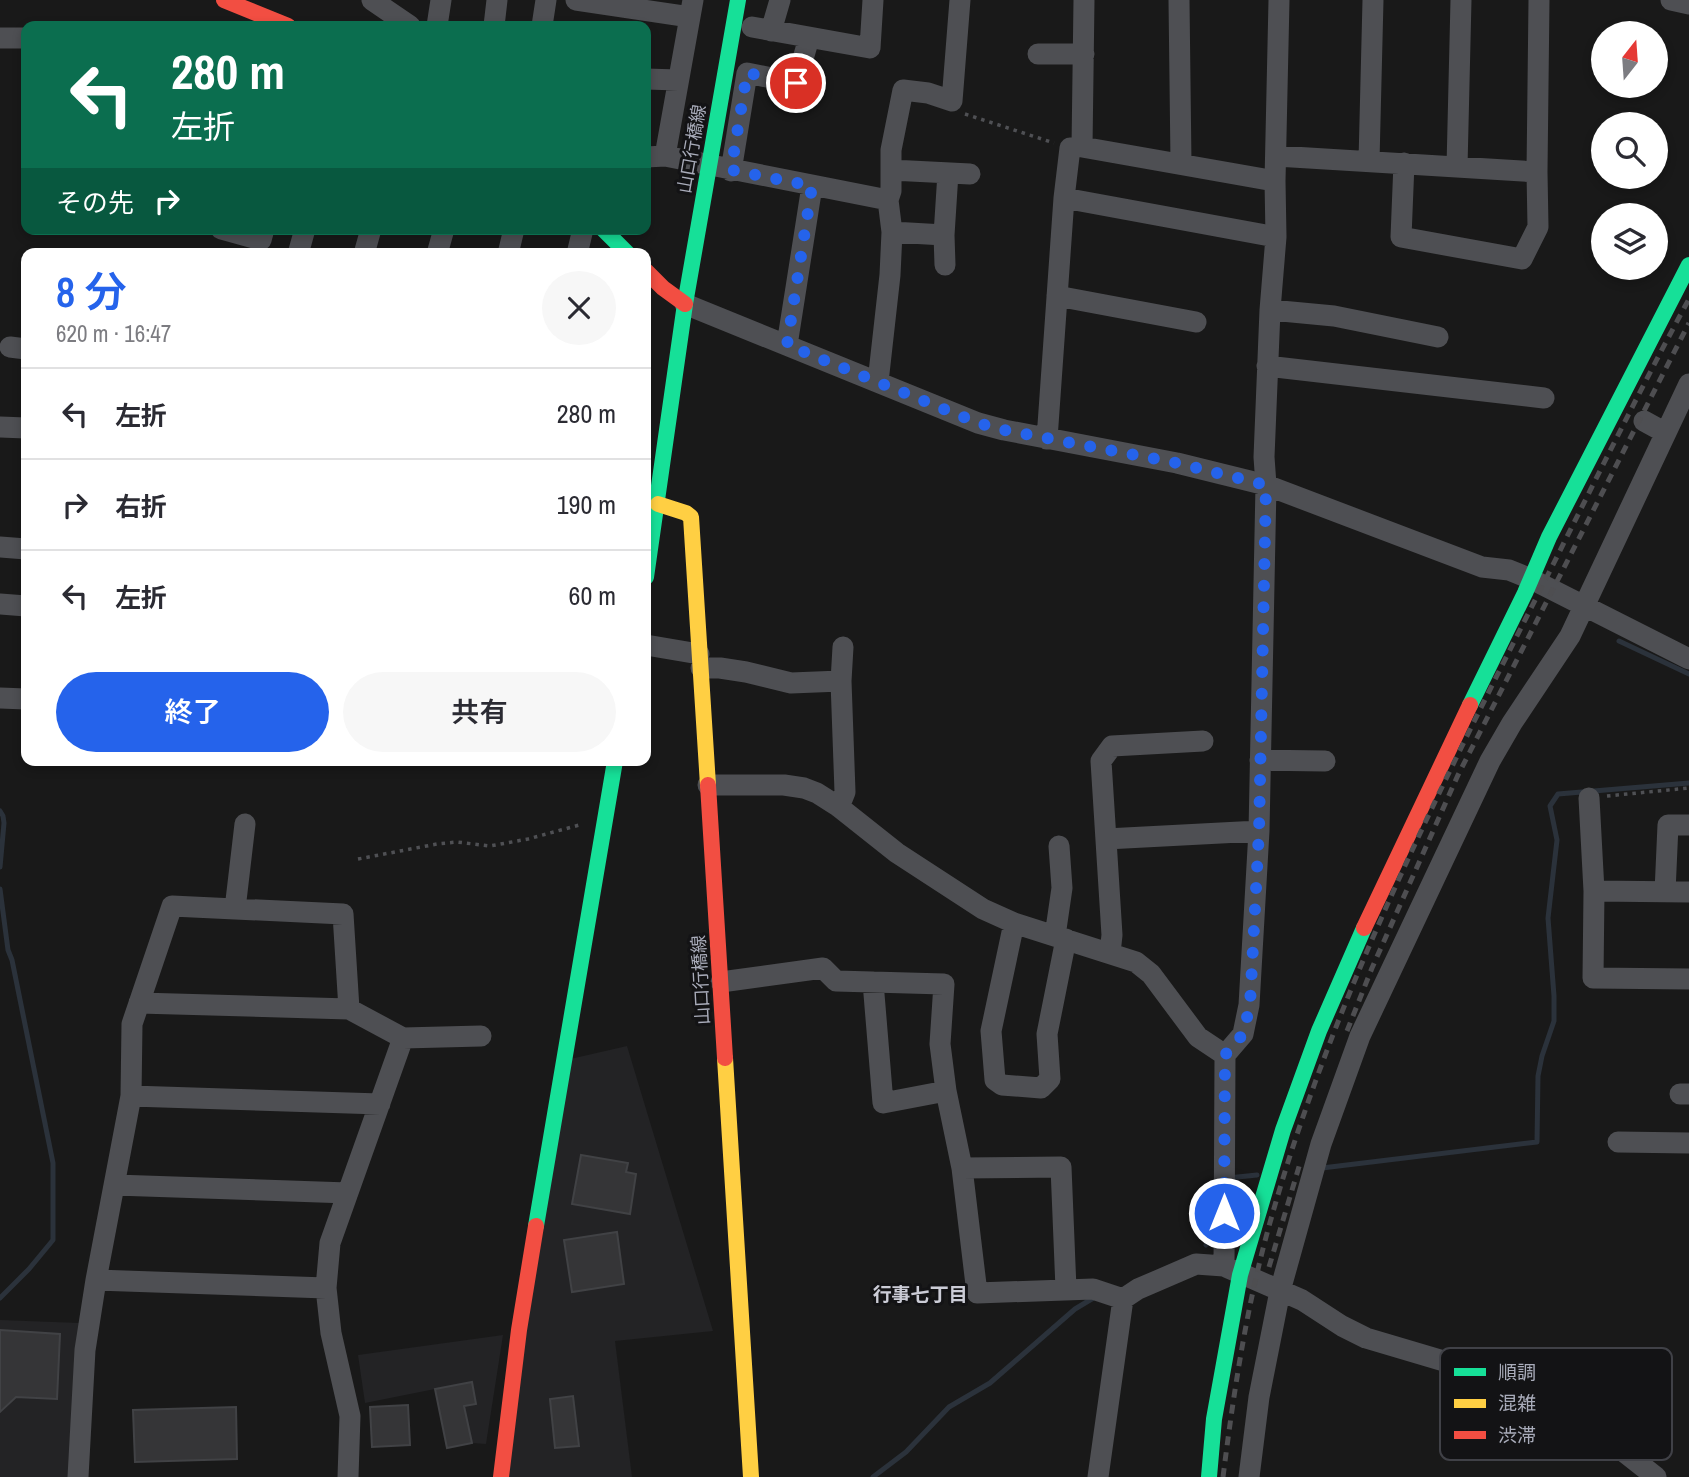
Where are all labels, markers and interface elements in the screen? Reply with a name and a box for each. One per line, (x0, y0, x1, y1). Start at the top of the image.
north arrow (1591, 21, 1668, 98)
map controls (1591, 21, 1668, 280)
text: 280 m (171, 38, 285, 104)
icon: left (56, 49, 147, 140)
pin (766, 53, 826, 113)
icon: arrive (777, 64, 815, 102)
street label: 山口行橋線 (671, 102, 712, 195)
text: 左折 (171, 105, 235, 148)
button: search (1591, 112, 1668, 189)
icon: right (148, 182, 186, 220)
text: その先 (56, 185, 134, 220)
button: layers (1591, 203, 1668, 280)
text: 8 分 (56, 264, 127, 320)
button: close (542, 271, 616, 345)
text: 620 m · 16:47 (56, 318, 171, 349)
icon: left (56, 395, 94, 433)
text: 280 m (557, 396, 616, 431)
text: 左折 (115, 398, 167, 433)
icon: right (56, 486, 94, 524)
text: 190 m (557, 487, 616, 522)
text: 右折 (115, 489, 167, 524)
icon: left (56, 577, 94, 615)
text: 60 m (569, 578, 616, 613)
text: 左折 (115, 580, 167, 615)
button: 終了 (56, 672, 329, 752)
button: 共有 (343, 672, 616, 752)
street label: 山口行橋線 (686, 934, 715, 1026)
position arrow (1187, 1176, 1261, 1250)
district label: 行事七丁目 (872, 1281, 968, 1307)
legend (1440, 1348, 1672, 1460)
text: 順調 (1498, 1359, 1536, 1385)
text: 混雑 (1498, 1390, 1536, 1416)
text: 渋滞 (1498, 1422, 1536, 1448)

